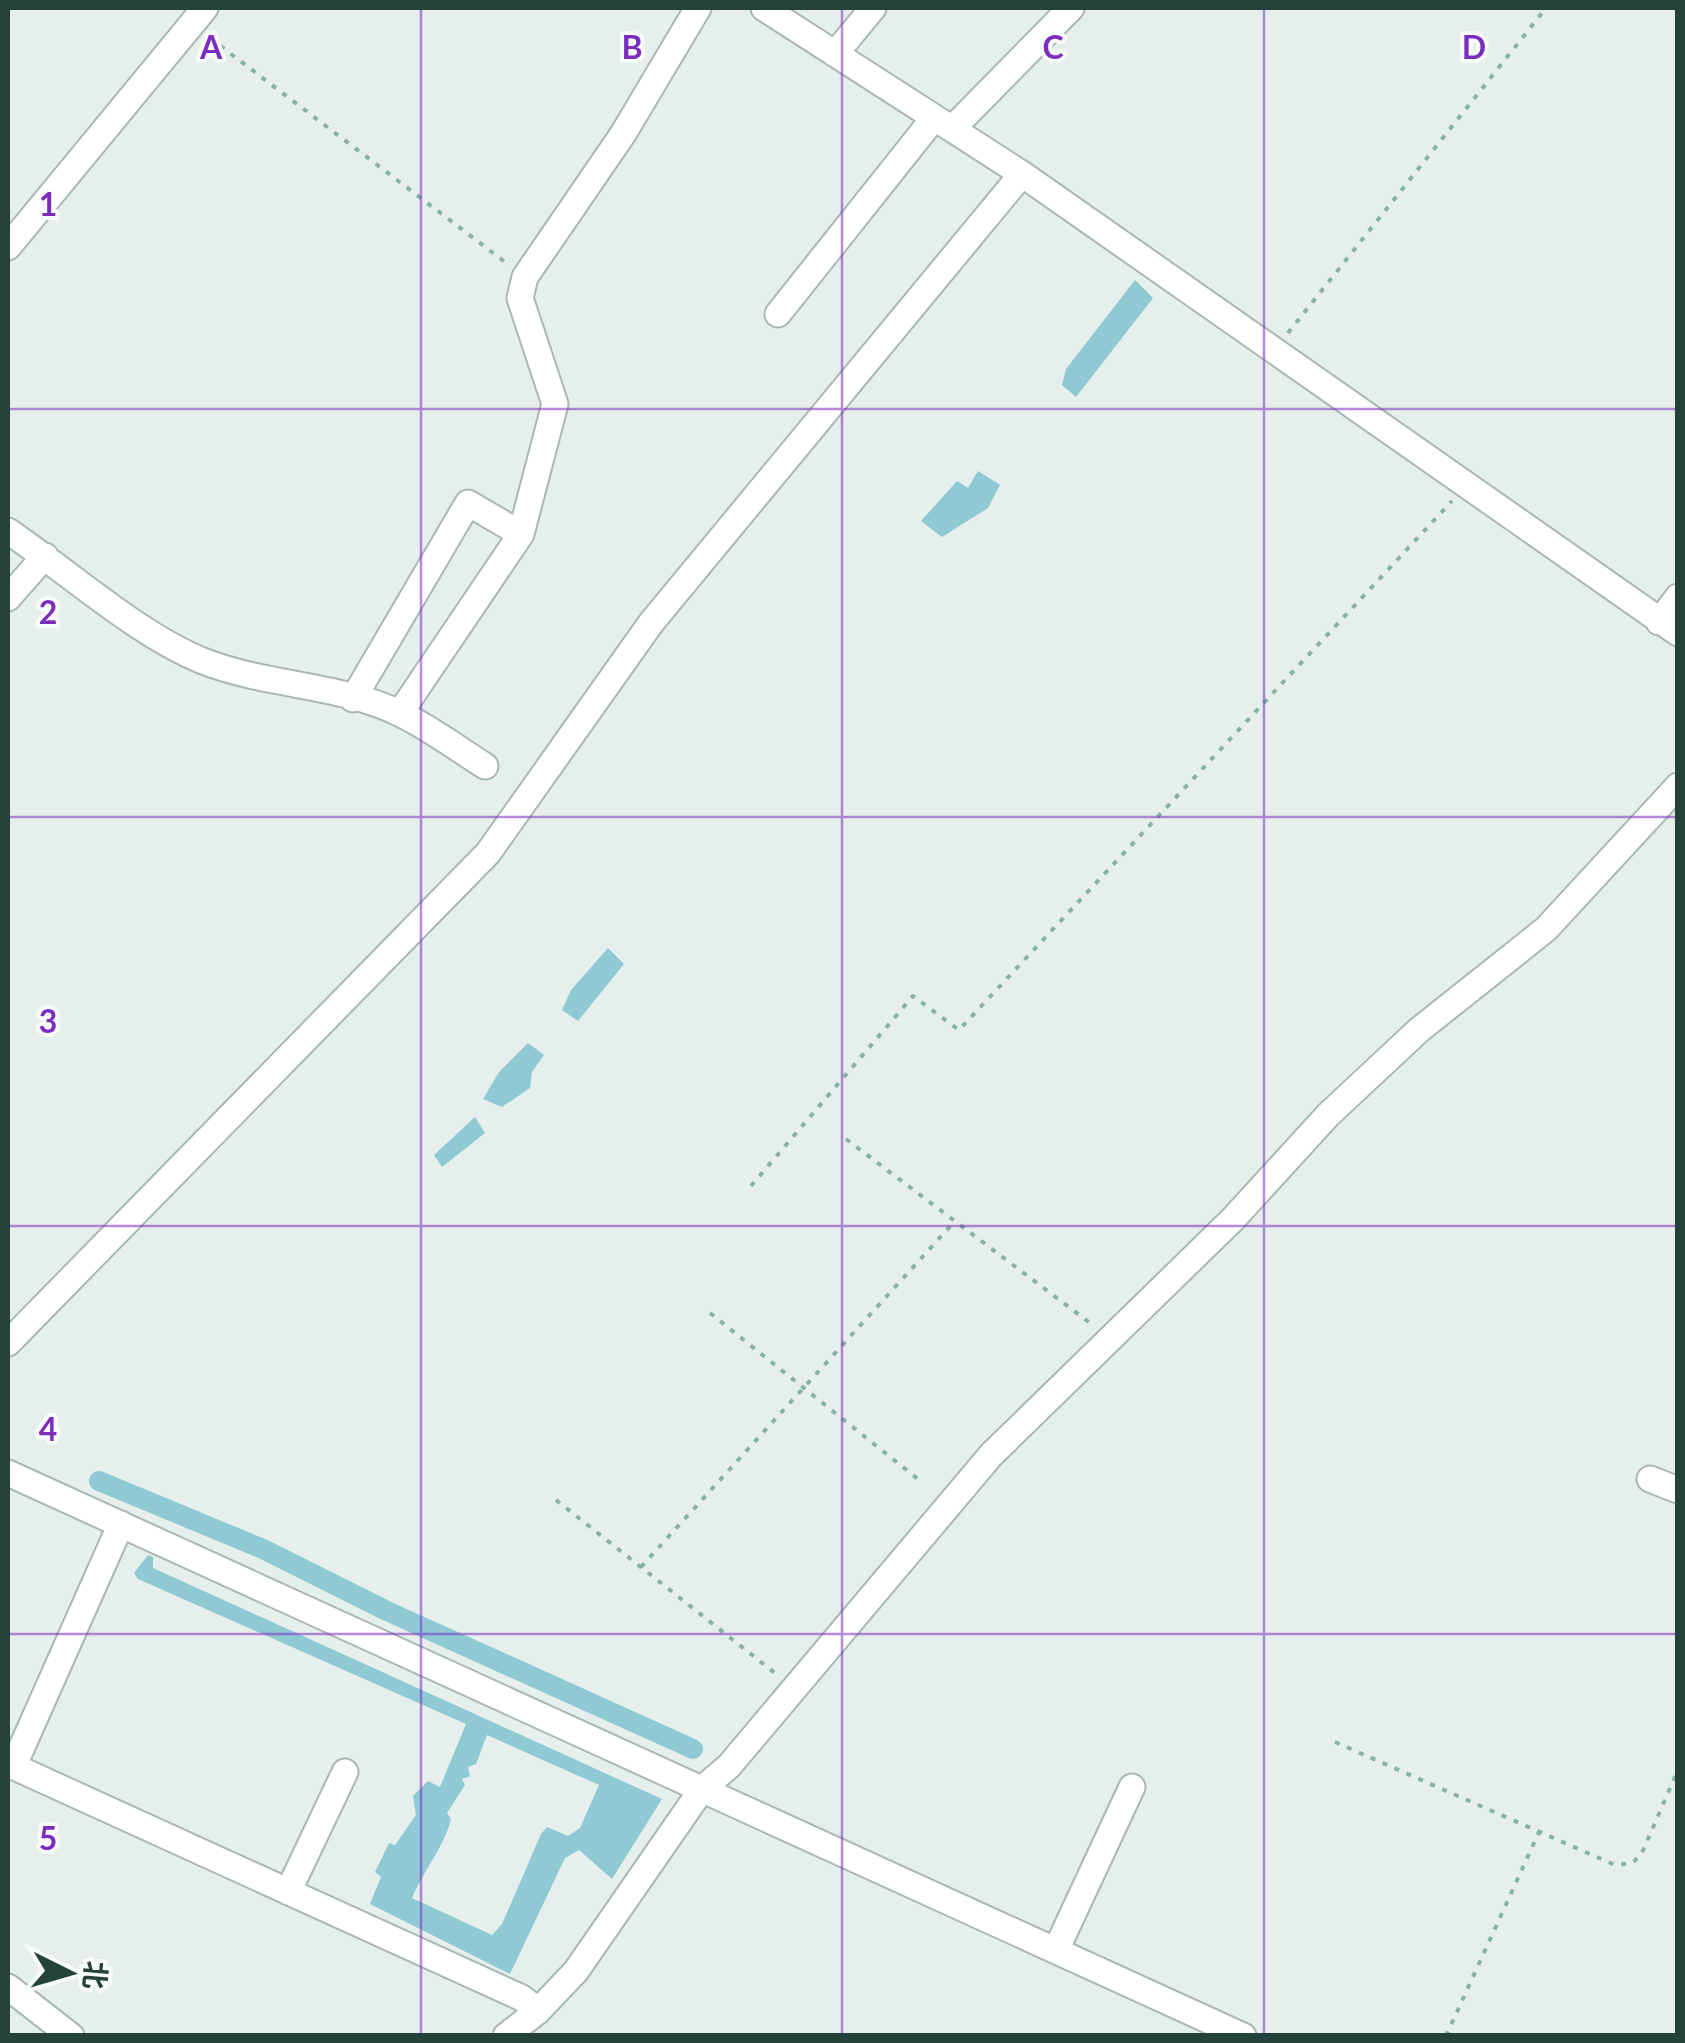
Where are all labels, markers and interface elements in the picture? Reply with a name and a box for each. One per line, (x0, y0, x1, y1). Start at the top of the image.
text: A (199, 27, 223, 66)
text: B (621, 27, 643, 66)
text: C (1042, 27, 1064, 66)
text: D (1462, 27, 1486, 66)
text: 1 (39, 184, 57, 223)
text: 2 (39, 592, 57, 631)
text: 3 (39, 1001, 57, 1040)
text: 4 (39, 1409, 57, 1448)
text: 5 (39, 1818, 57, 1857)
north arrow (20, 1923, 120, 2023)
text: 北 (78, 1960, 114, 1991)

